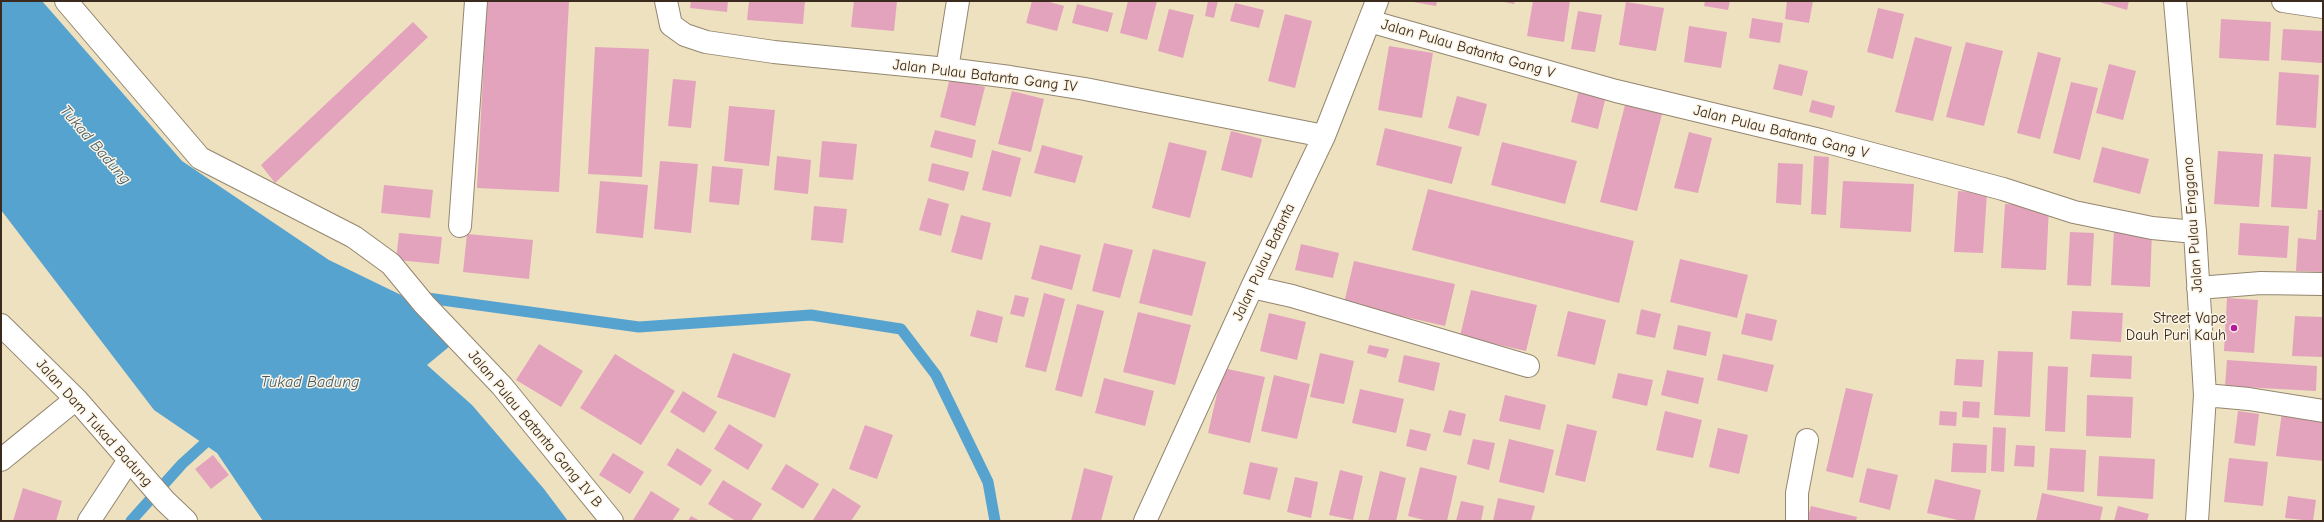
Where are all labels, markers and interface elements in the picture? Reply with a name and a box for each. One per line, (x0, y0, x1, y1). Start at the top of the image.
street label: Jalan Pulau Batanta Gang V (1379, 16, 1557, 82)
street label: Jalan Pulau Batanta Gang IV (892, 56, 1078, 96)
water label: Tukad Badung (55, 101, 135, 189)
street label: Jalan Pulau Batanta Gang V (1691, 101, 1871, 163)
street label: Jalan Pulau Enggano (2179, 157, 2207, 293)
street label: Jalan Pulau Batanta (1229, 201, 1299, 323)
place label: Street Vape Dauh Puri Kauh (2126, 310, 2226, 345)
marker: Street Vape Dauh Puri Kauh (2229, 323, 2239, 333)
street label: Jalan Pulau Batanta Gang IV B (464, 347, 606, 511)
street label: Jalan Dam Tukad Badung (32, 355, 156, 491)
water label: Tukad Badung (261, 372, 359, 392)

